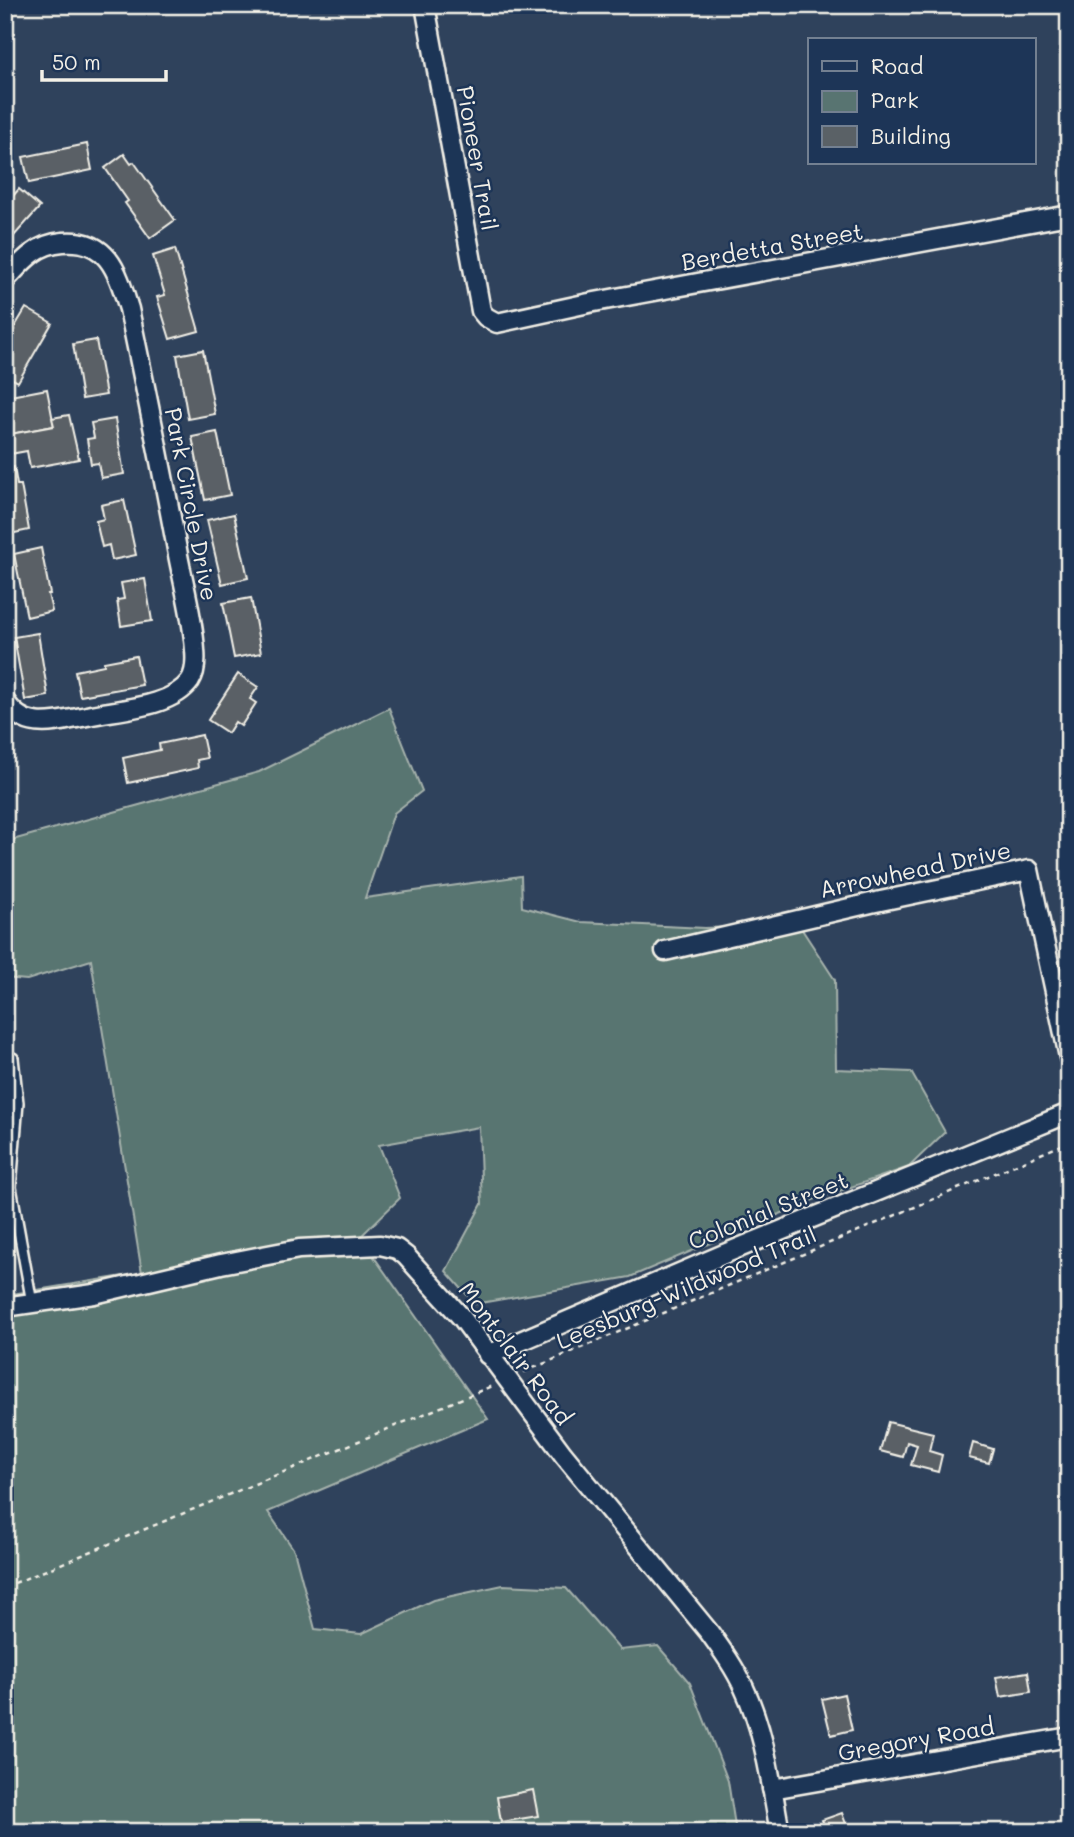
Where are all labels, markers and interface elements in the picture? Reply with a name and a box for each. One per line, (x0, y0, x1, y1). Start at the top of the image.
scale bar (42, 38, 166, 82)
legend (808, 38, 1036, 164)
text: 50 m (52, 48, 101, 75)
text: Road (871, 52, 923, 79)
street label: Pioneer Trail (451, 83, 505, 233)
text: Park (871, 86, 919, 113)
text: Building (871, 122, 951, 149)
street label: Berdetta Street (679, 215, 865, 277)
street label: Park Circle Drive (159, 405, 225, 603)
street label: Arrowhead Drive (817, 834, 1013, 904)
street label: Colonial Street (684, 1164, 852, 1256)
street label: Leesburg-Wildwood Trail (551, 1219, 821, 1355)
street label: Montclair Road (452, 1275, 580, 1431)
street label: Gregory Road (836, 1711, 996, 1767)

